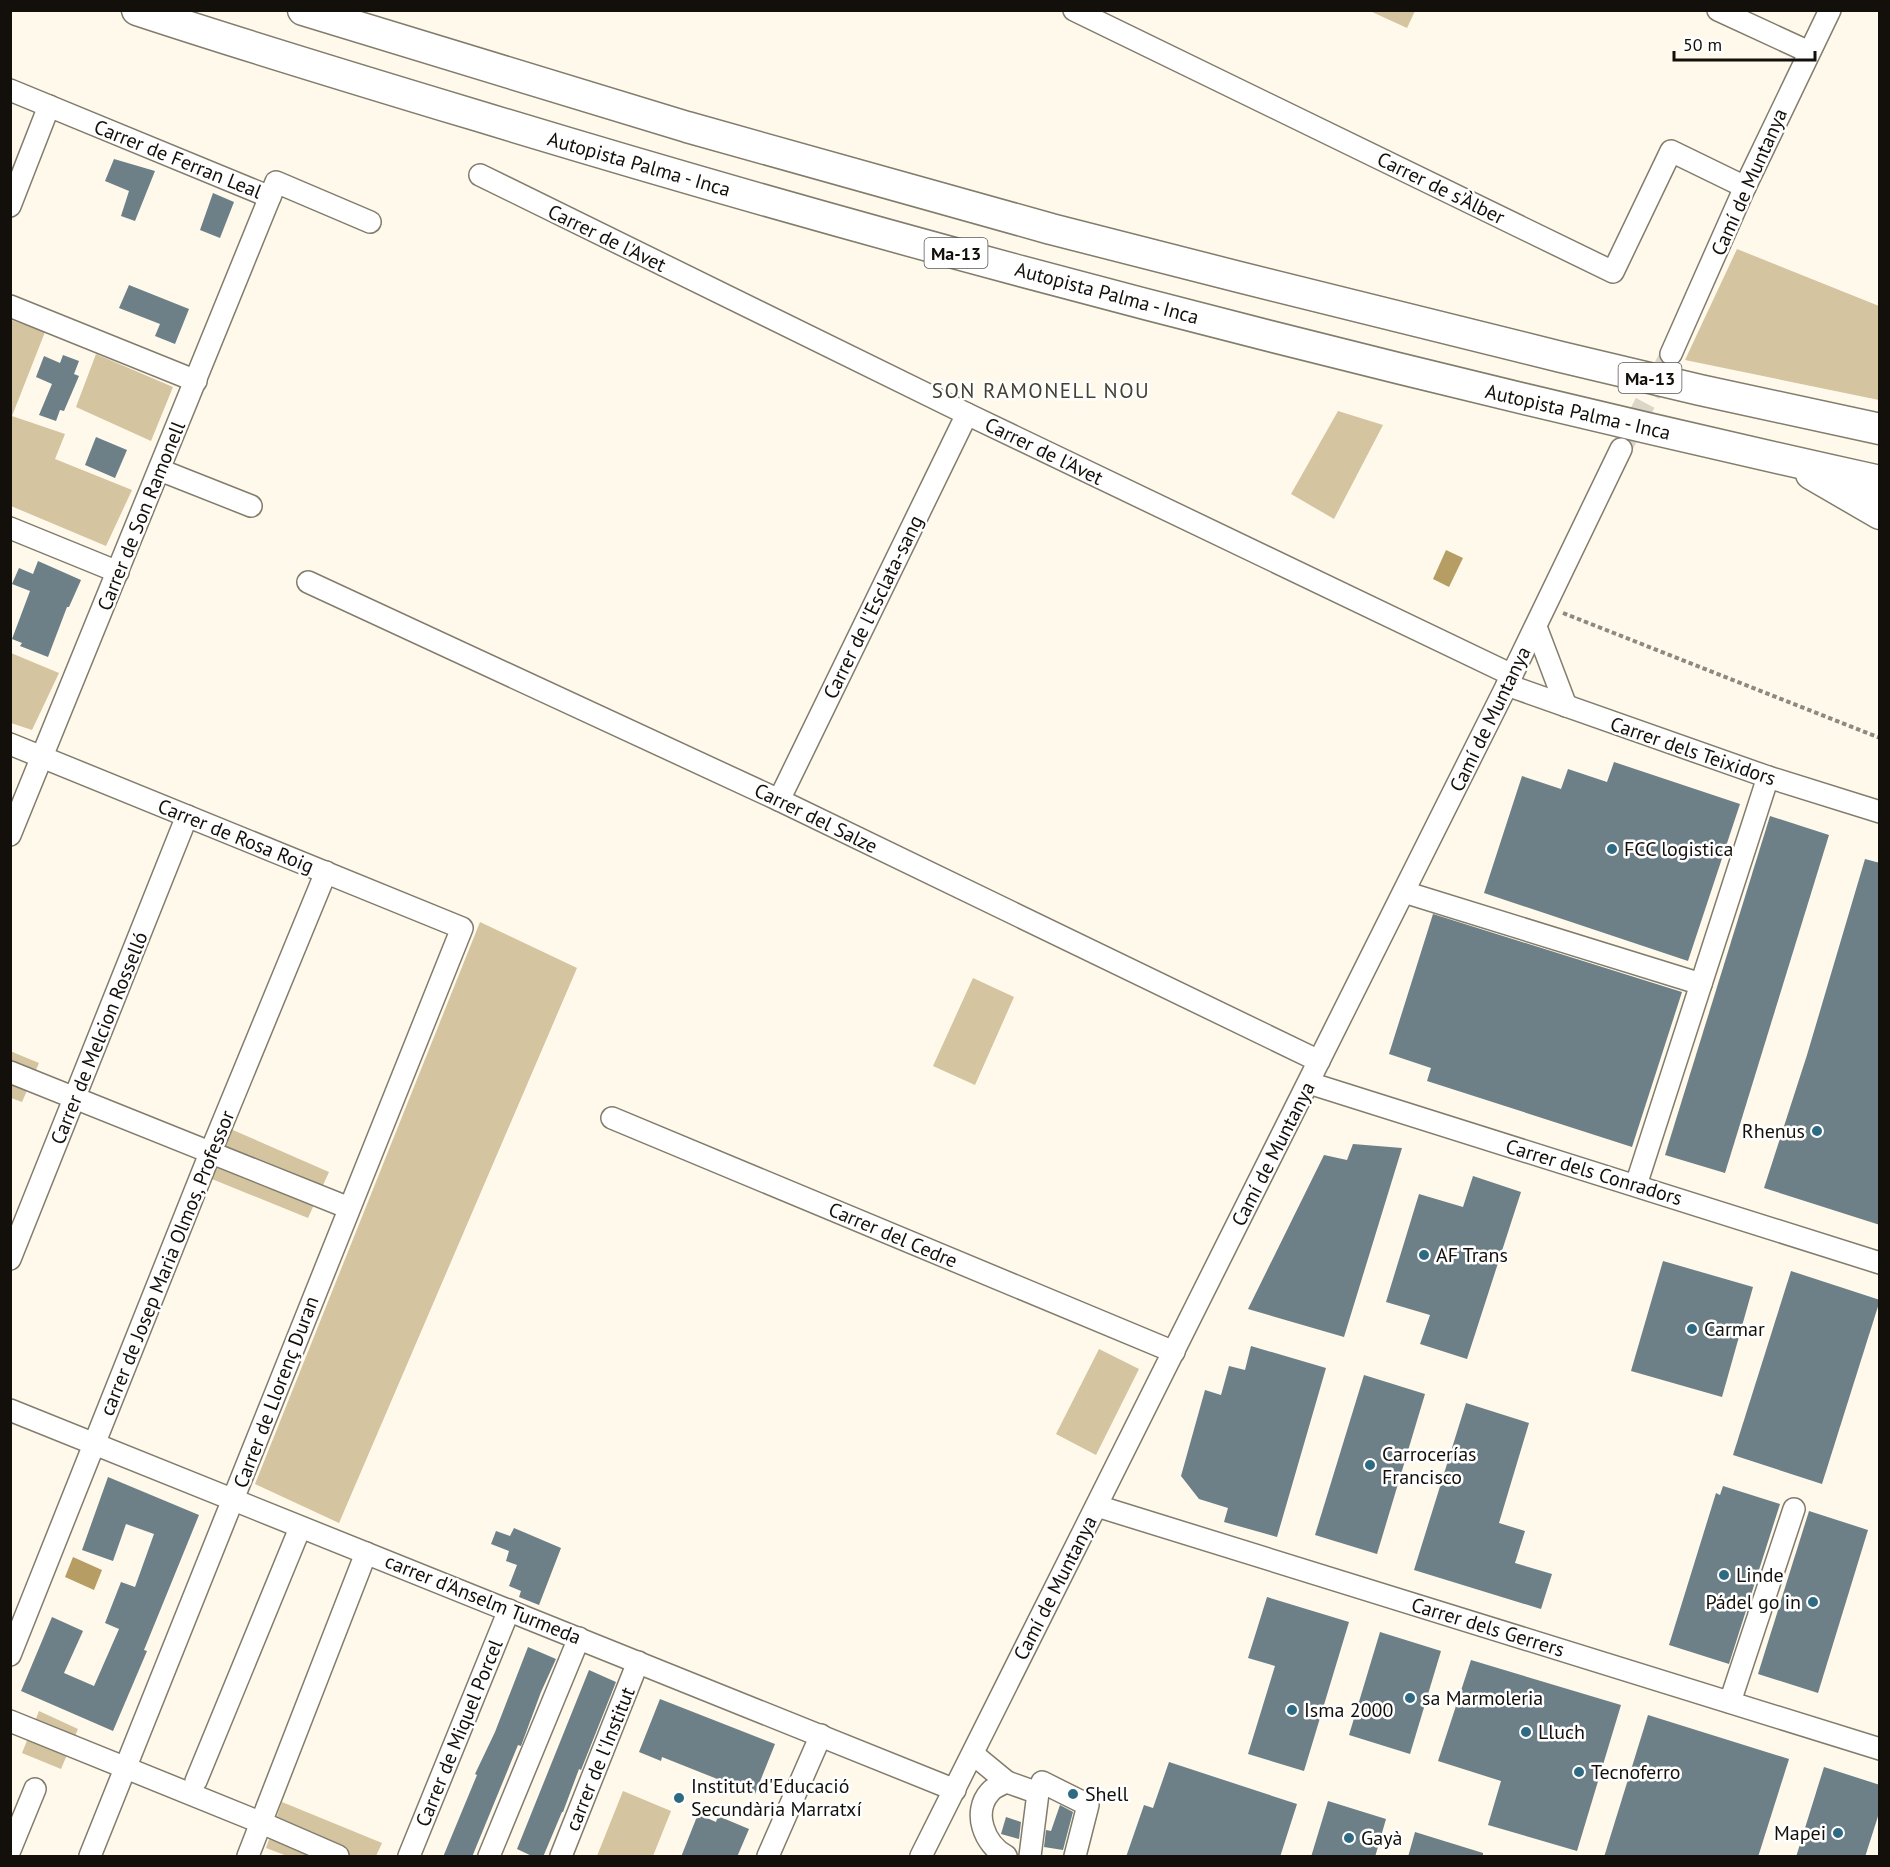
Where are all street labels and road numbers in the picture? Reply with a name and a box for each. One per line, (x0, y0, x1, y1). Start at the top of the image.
street label: Camí de Muntanya (1705, 104, 1793, 260)
street label: Carrer de Ferran Leal (90, 114, 266, 205)
street label: Autopista Palma - Inca (544, 125, 734, 203)
street label: Carrer de s'Àlber (1373, 146, 1509, 230)
street label: Carrer de l'Avet (544, 198, 671, 278)
road number: Ma-13 (924, 238, 988, 268)
street label: Autopista Palma - Inca (1012, 256, 1202, 330)
road number: Ma-13 (1618, 363, 1682, 393)
street label: Autopista Palma - Inca (1483, 378, 1673, 446)
street label: Carrer de l'Avet (981, 411, 1108, 491)
street label: Carrer de Son Ramonell (91, 417, 191, 615)
street label: Carrer de l'Esclata-sang (817, 511, 929, 703)
street label: Camí de Muntanya (1444, 642, 1536, 796)
street label: Carrer dels Teixidors (1607, 711, 1779, 791)
street label: Carrer del Salze (750, 777, 882, 859)
street label: Carrer de Rosa Roig (154, 793, 318, 879)
street label: Carrer de Melcion Rosselló (44, 928, 154, 1148)
street label: Camí de Muntanya (1225, 1077, 1321, 1231)
street label: carrer de Josep Maria Olmos, Professor (94, 1106, 240, 1420)
street label: Carrer dels Conradors (1503, 1133, 1685, 1211)
street label: Carrer del Cedre (825, 1196, 961, 1274)
street label: Carrer de Llorenç Duran (227, 1292, 325, 1492)
street label: Camí de Muntanya (1007, 1511, 1103, 1665)
street label: carrer d'Anselm Turmeda (381, 1548, 585, 1650)
street label: Carrer dels Gerrers (1408, 1591, 1568, 1663)
street label: Carrer de Miquel Porcel (410, 1635, 509, 1830)
street label: carrer de l'Institut (559, 1683, 641, 1835)

